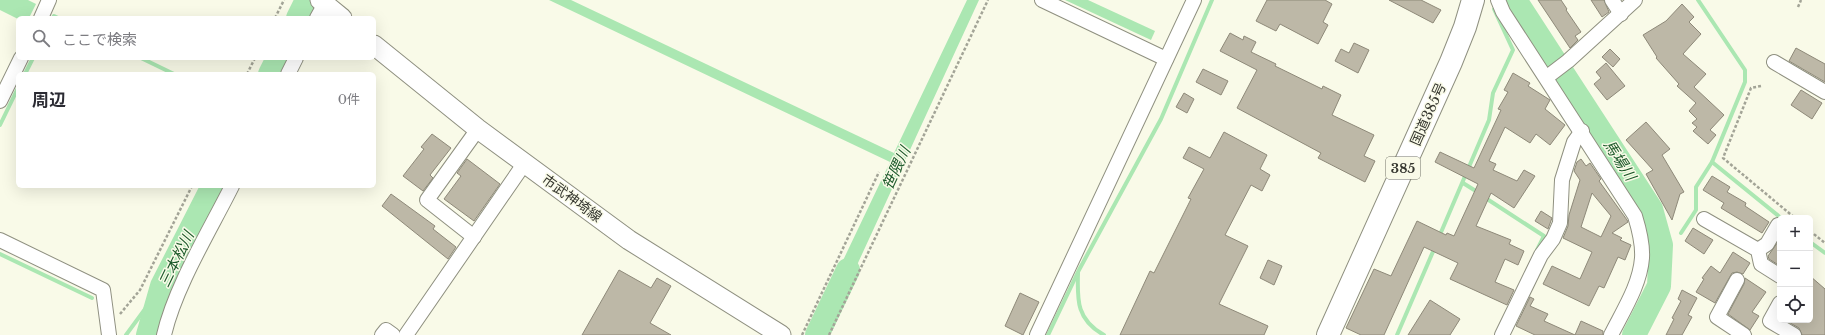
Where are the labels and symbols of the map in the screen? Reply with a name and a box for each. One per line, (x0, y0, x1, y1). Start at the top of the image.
street label: 国道385号 (1406, 80, 1450, 148)
water label: 馬場川 (1600, 136, 1641, 186)
water label: 笹隈川 (878, 142, 915, 192)
road number: 385 (1386, 157, 1420, 179)
street label: 市武神埼線 (538, 170, 606, 226)
water label: 三本松川 (154, 226, 199, 290)

